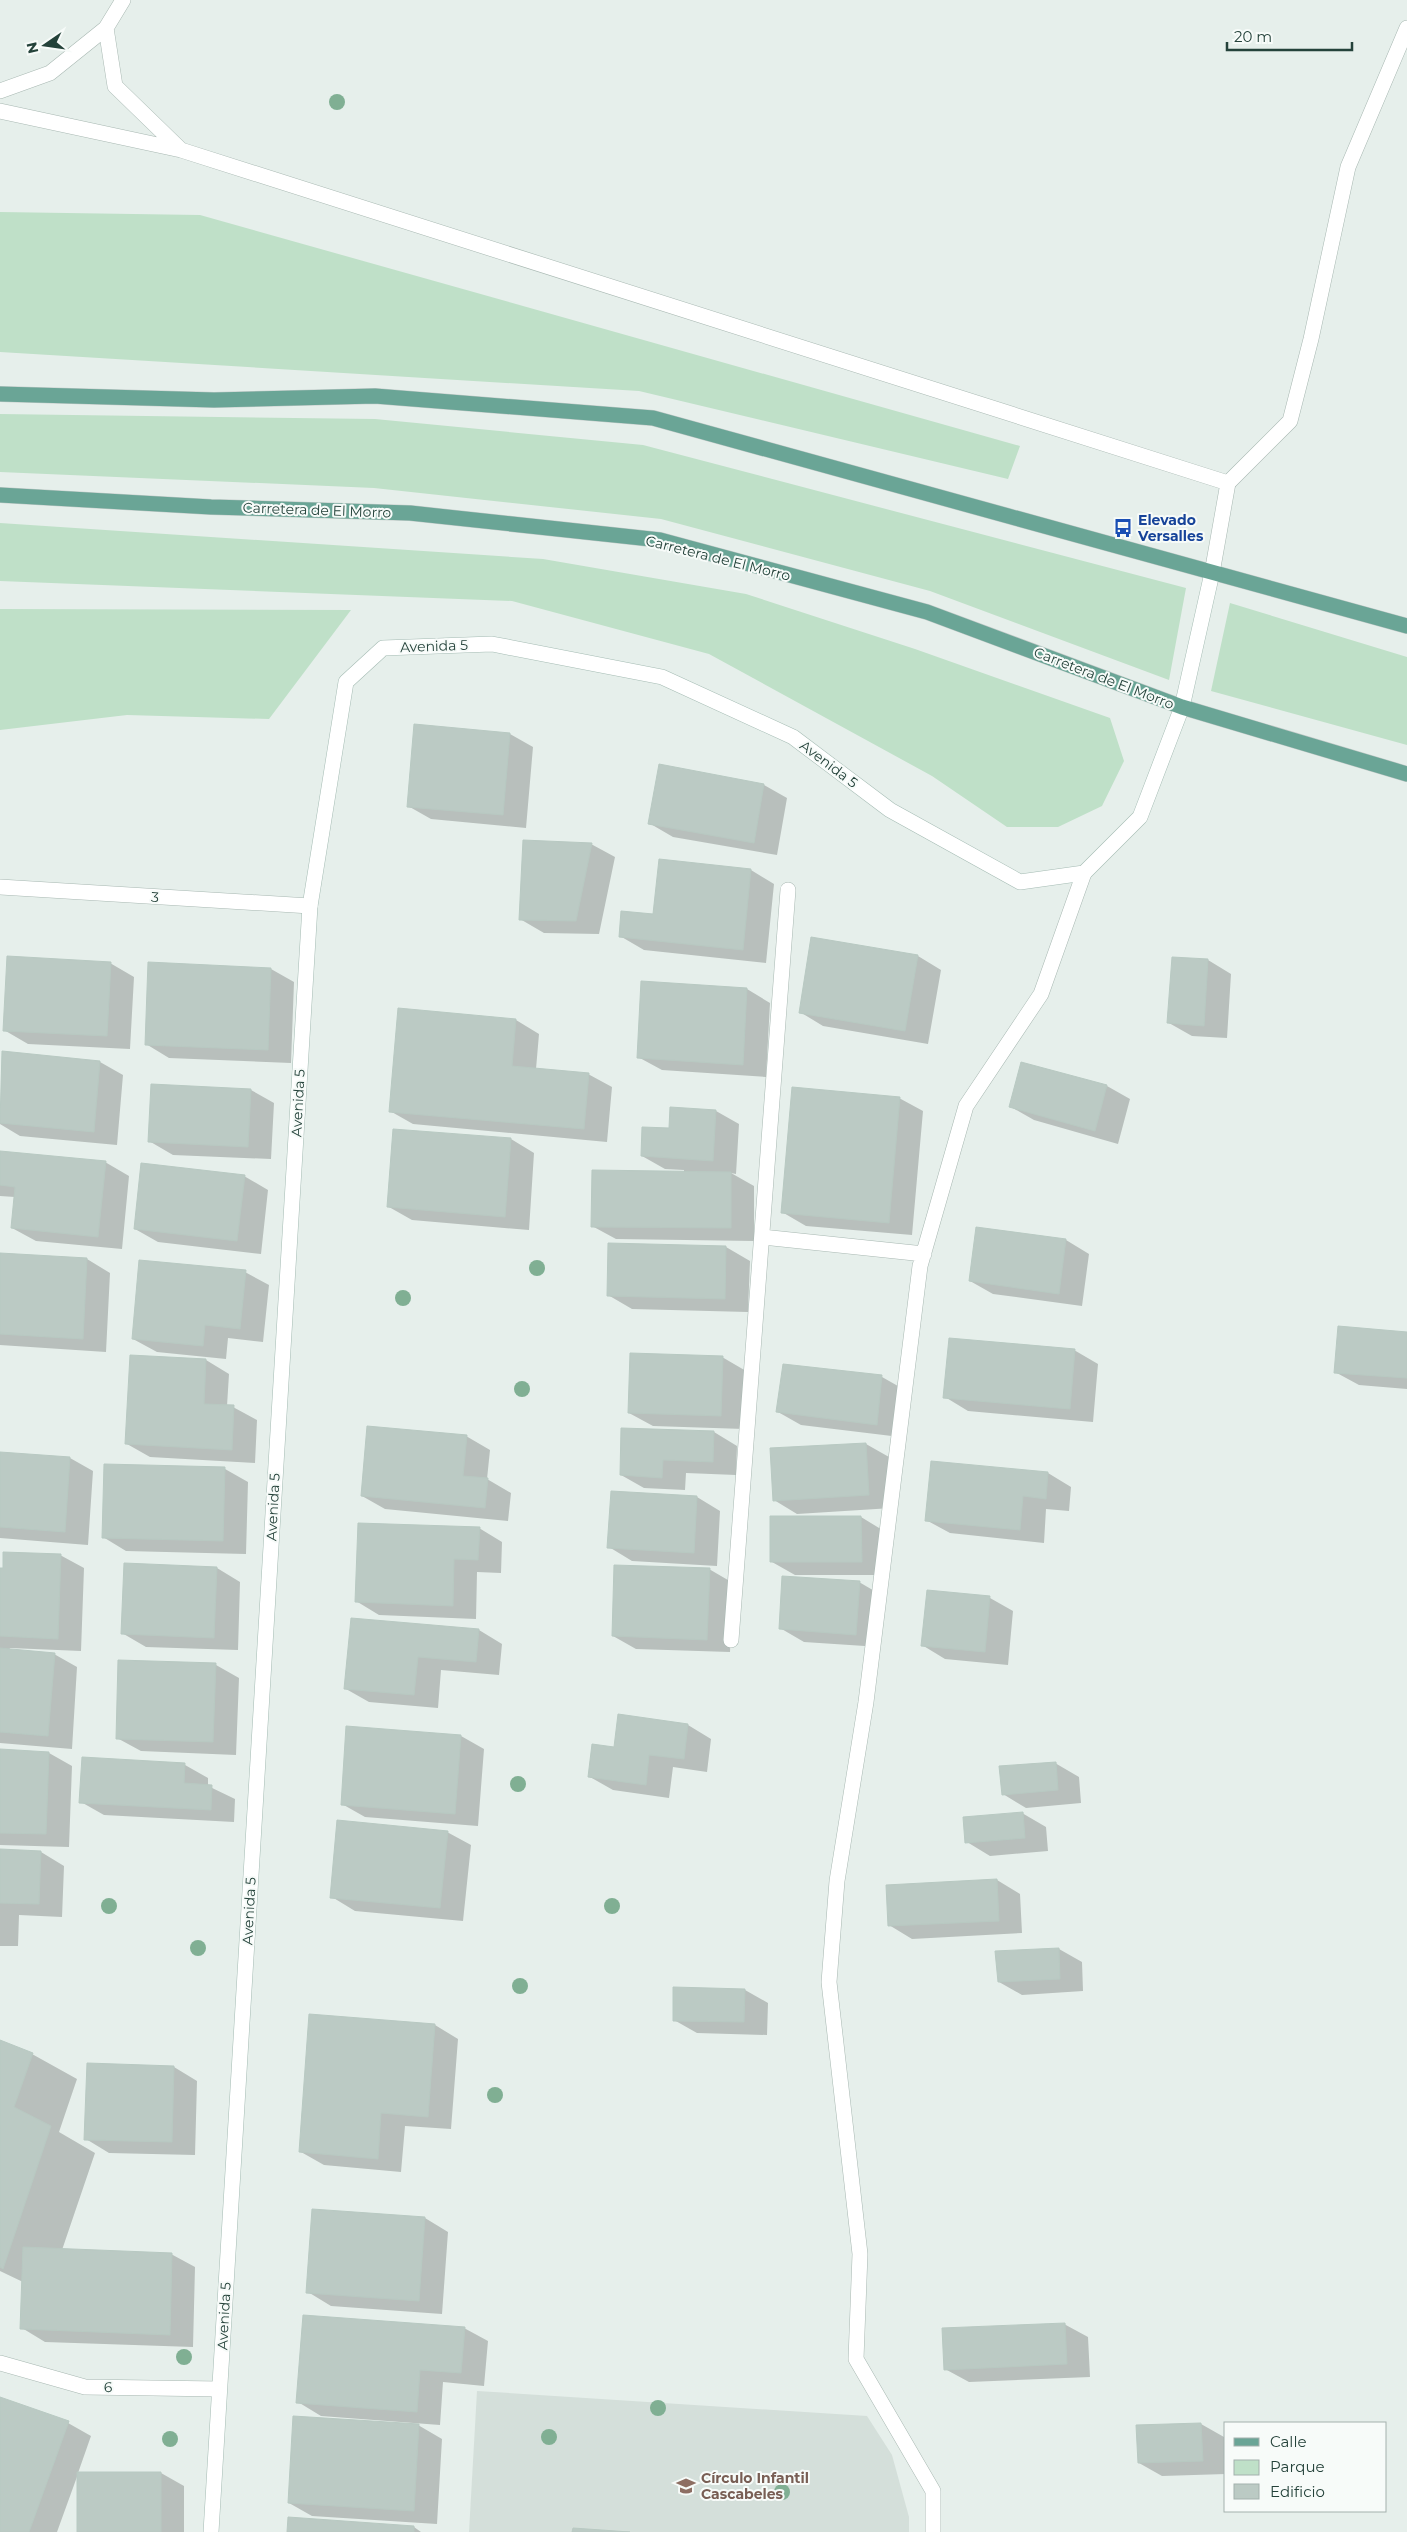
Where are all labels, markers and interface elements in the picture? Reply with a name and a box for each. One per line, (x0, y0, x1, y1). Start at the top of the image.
north arrow (20, 20, 70, 70)
scale bar (1227, 20, 1352, 52)
text: 20 m (1234, 27, 1272, 46)
text: N (22, 40, 42, 55)
street label: Carretera de El Morro (242, 498, 392, 522)
place label: Elevado Versalles (1137, 511, 1204, 545)
bus stop icon: Elevado Versalles (1112, 517, 1134, 539)
street label: Carretera de El Morro (644, 531, 792, 585)
street label: Avenida 5 (400, 636, 468, 656)
street label: Carretera de El Morro (1031, 643, 1177, 713)
street label: Avenida 5 (796, 736, 862, 792)
street label: 3 (150, 888, 160, 906)
street label: Avenida 5 (287, 1068, 309, 1137)
street label: Avenida 5 (262, 1472, 284, 1541)
street label: Avenida 5 (238, 1876, 260, 1945)
street label: Avenida 5 (213, 2281, 235, 2350)
street label: 6 (104, 2378, 113, 2396)
legend (1224, 2422, 1387, 2512)
text: Calle (1270, 2432, 1307, 2451)
text: Parque (1270, 2457, 1325, 2476)
place label: Círculo Infantil Cascabeles (701, 2469, 809, 2503)
school or university icon: Círculo Infantil Cascabeles (675, 2475, 697, 2497)
text: Edificio (1270, 2482, 1325, 2501)

